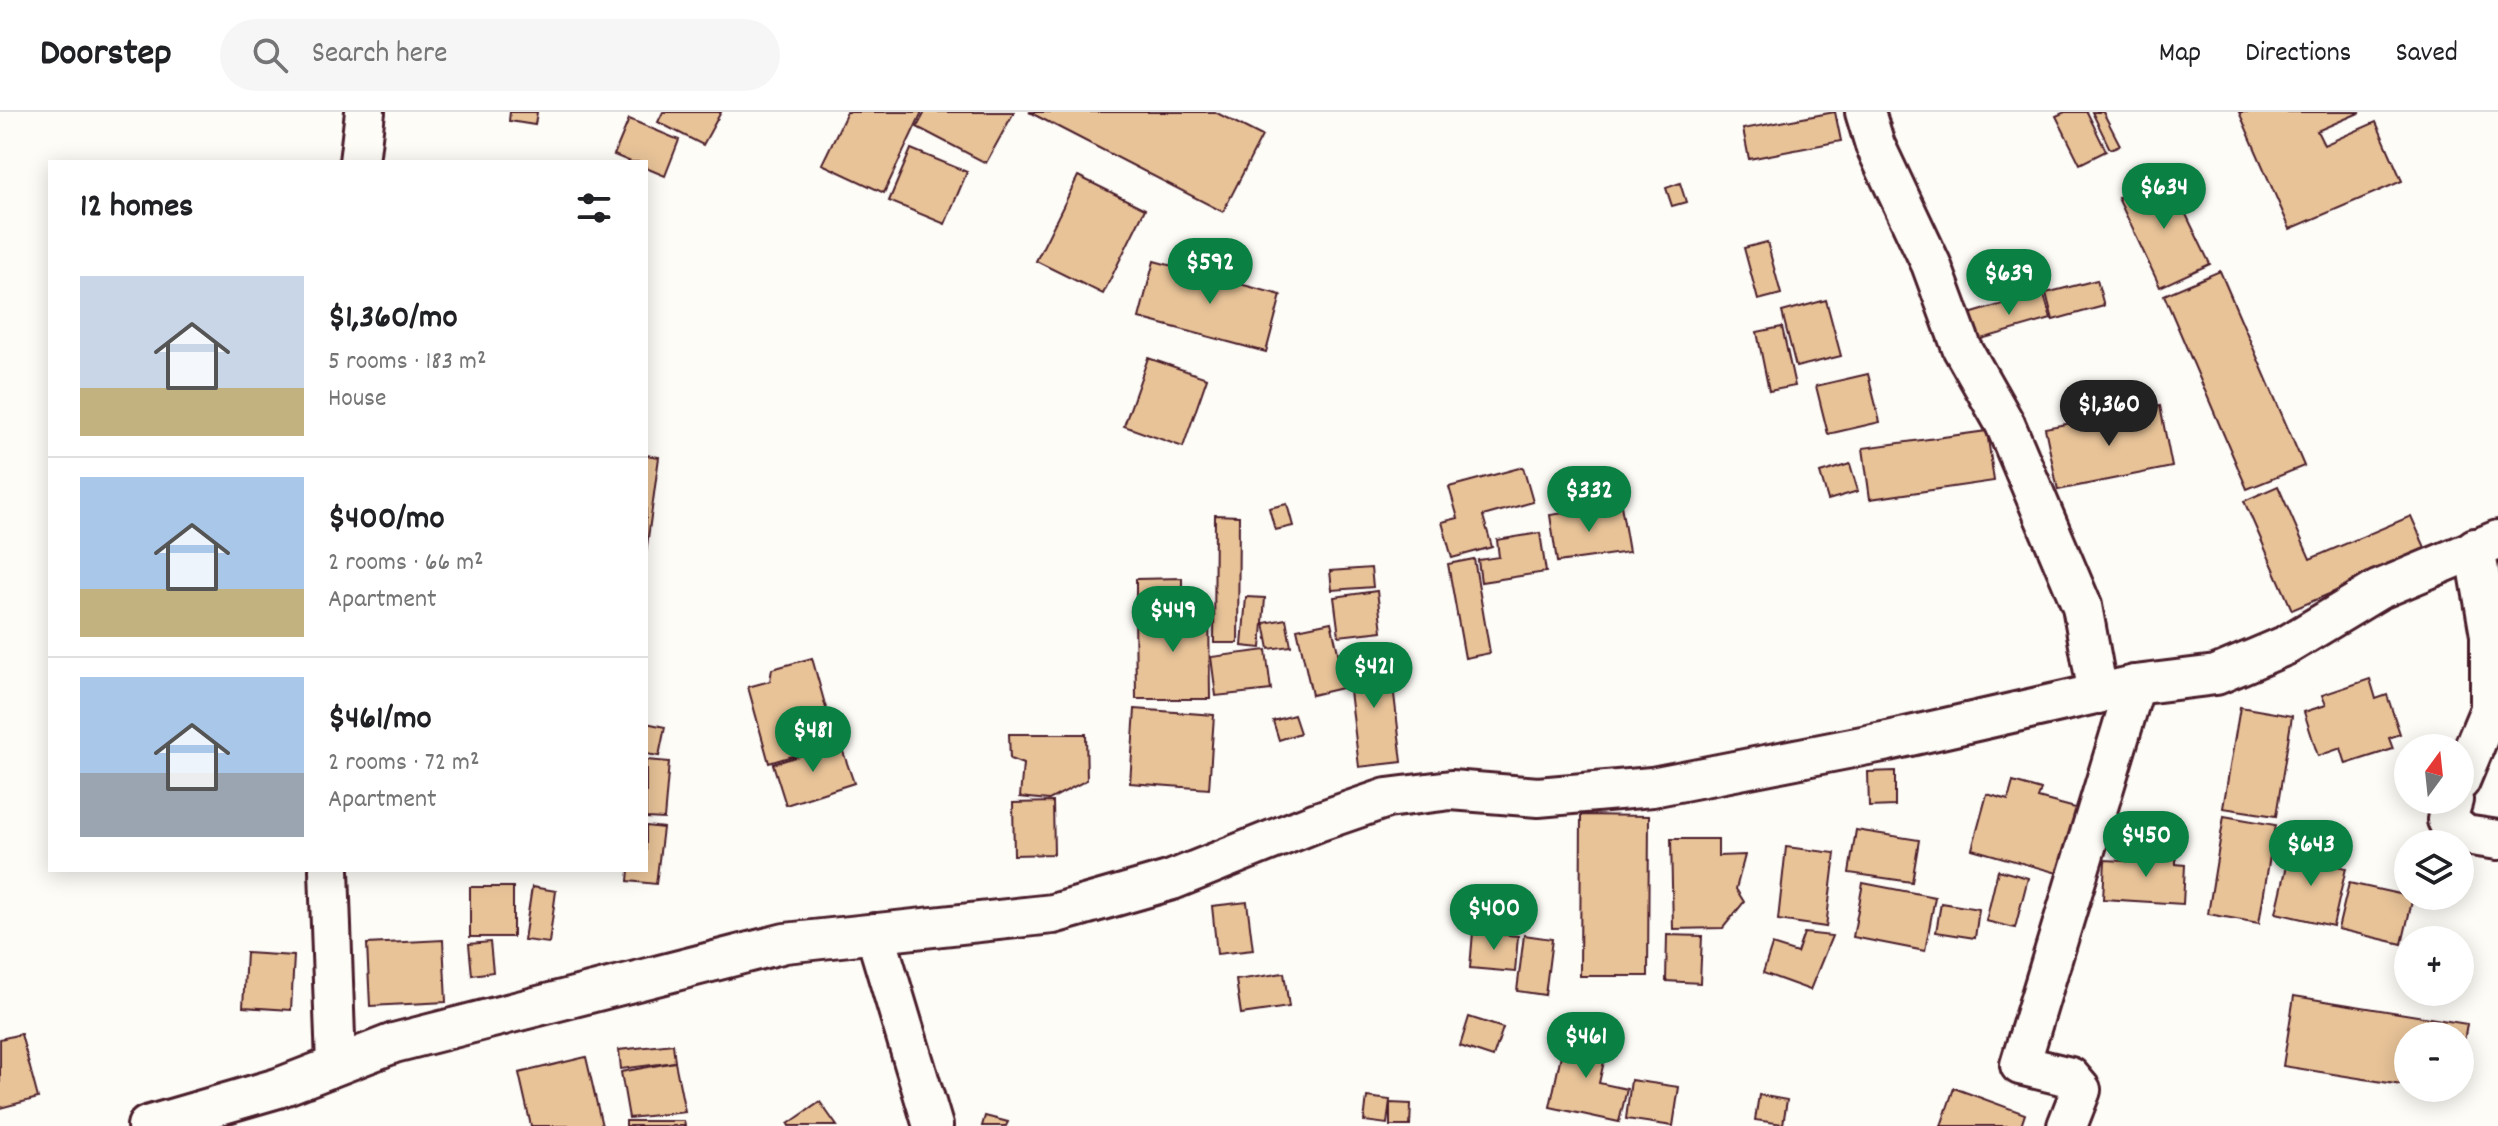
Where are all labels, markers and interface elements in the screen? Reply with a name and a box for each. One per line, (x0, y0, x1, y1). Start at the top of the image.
search box (220, 19, 780, 91)
text: Doorstep (40, 28, 172, 83)
icon: search (248, 33, 292, 77)
text: Search here (312, 34, 447, 77)
text: Map (2159, 35, 2201, 75)
text: Directions (2245, 35, 2351, 75)
text: Saved (2395, 35, 2458, 75)
pin: $634 (2117, 163, 2211, 231)
text: $634 (2140, 170, 2188, 207)
text: 12 homes (80, 184, 193, 233)
icon: filters (572, 186, 616, 230)
pin: $592 (1163, 238, 1257, 306)
text: $592 (1186, 245, 1234, 282)
pin: $639 (1962, 249, 2056, 317)
text: $639 (1984, 256, 2034, 293)
text: $1,360/mo (328, 295, 458, 344)
icon: home (144, 308, 240, 404)
text: 5 rooms · 183 m² (328, 344, 486, 381)
pin: $1,360 (2044, 380, 2174, 448)
text: House (328, 381, 386, 418)
text: $1,360 (2078, 387, 2140, 424)
pin: $332 (1542, 466, 1636, 534)
text: $332 (1565, 473, 1613, 510)
text: $400/mo (328, 496, 445, 545)
icon: home (144, 509, 240, 605)
text: 2 rooms · 66 m² (328, 545, 484, 582)
text: Apartment (328, 582, 437, 619)
pin: $449 (1126, 586, 1220, 654)
text: $449 (1150, 593, 1196, 630)
pin: $421 (1327, 642, 1421, 710)
text: $421 (1353, 649, 1395, 686)
text: $461/mo (328, 696, 432, 745)
pin: $481 (766, 706, 860, 774)
icon: home (144, 709, 240, 805)
text: $481 (793, 713, 833, 750)
north arrow (2394, 734, 2474, 814)
map controls (2394, 734, 2474, 1102)
text: 2 rooms · 72 m² (328, 745, 479, 782)
text: Apartment (328, 782, 437, 819)
pin: $450 (2099, 811, 2193, 879)
text: $450 (2121, 818, 2171, 855)
pin: $643 (2264, 820, 2358, 888)
text: $643 (2287, 827, 2335, 864)
button: layers (2394, 830, 2474, 910)
pin: $400 (1447, 884, 1541, 952)
text: $400 (1468, 891, 1520, 928)
button: + (2394, 926, 2474, 1006)
pin: $461 (1539, 1012, 1633, 1080)
text: $461 (1565, 1019, 1607, 1056)
button: − (2394, 1022, 2474, 1102)

